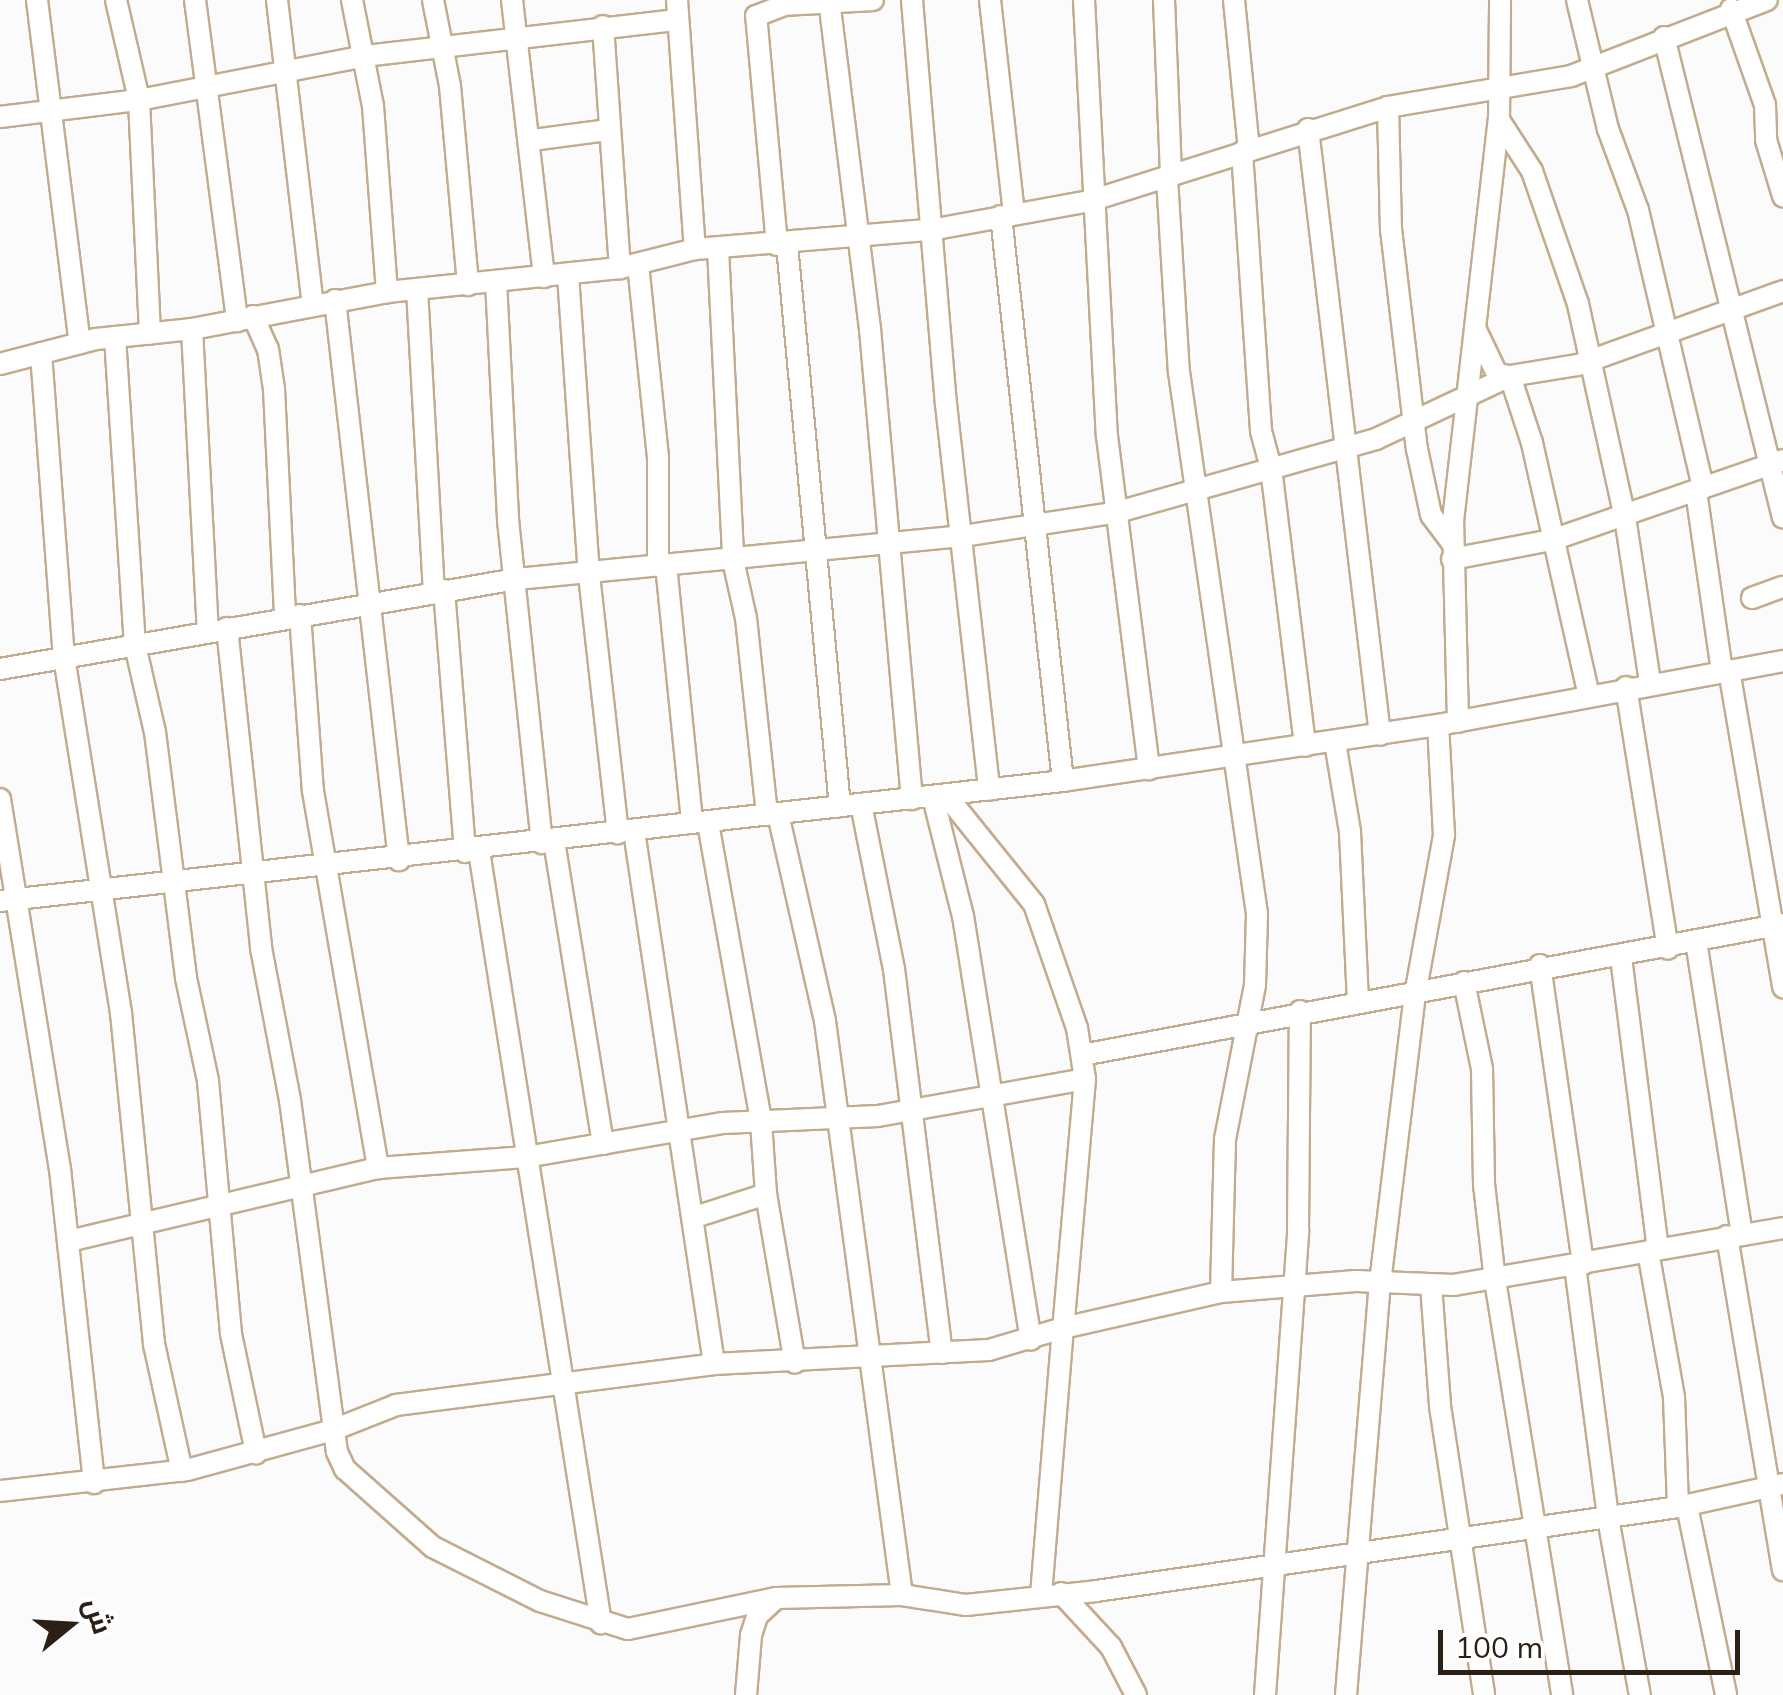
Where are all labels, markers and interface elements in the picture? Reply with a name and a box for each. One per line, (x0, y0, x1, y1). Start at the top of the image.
north arrow (20, 1575, 120, 1675)
text: ش (77, 1593, 121, 1638)
scale bar (1443, 1610, 1746, 1672)
text: 100 m (1455, 1628, 1543, 1666)

